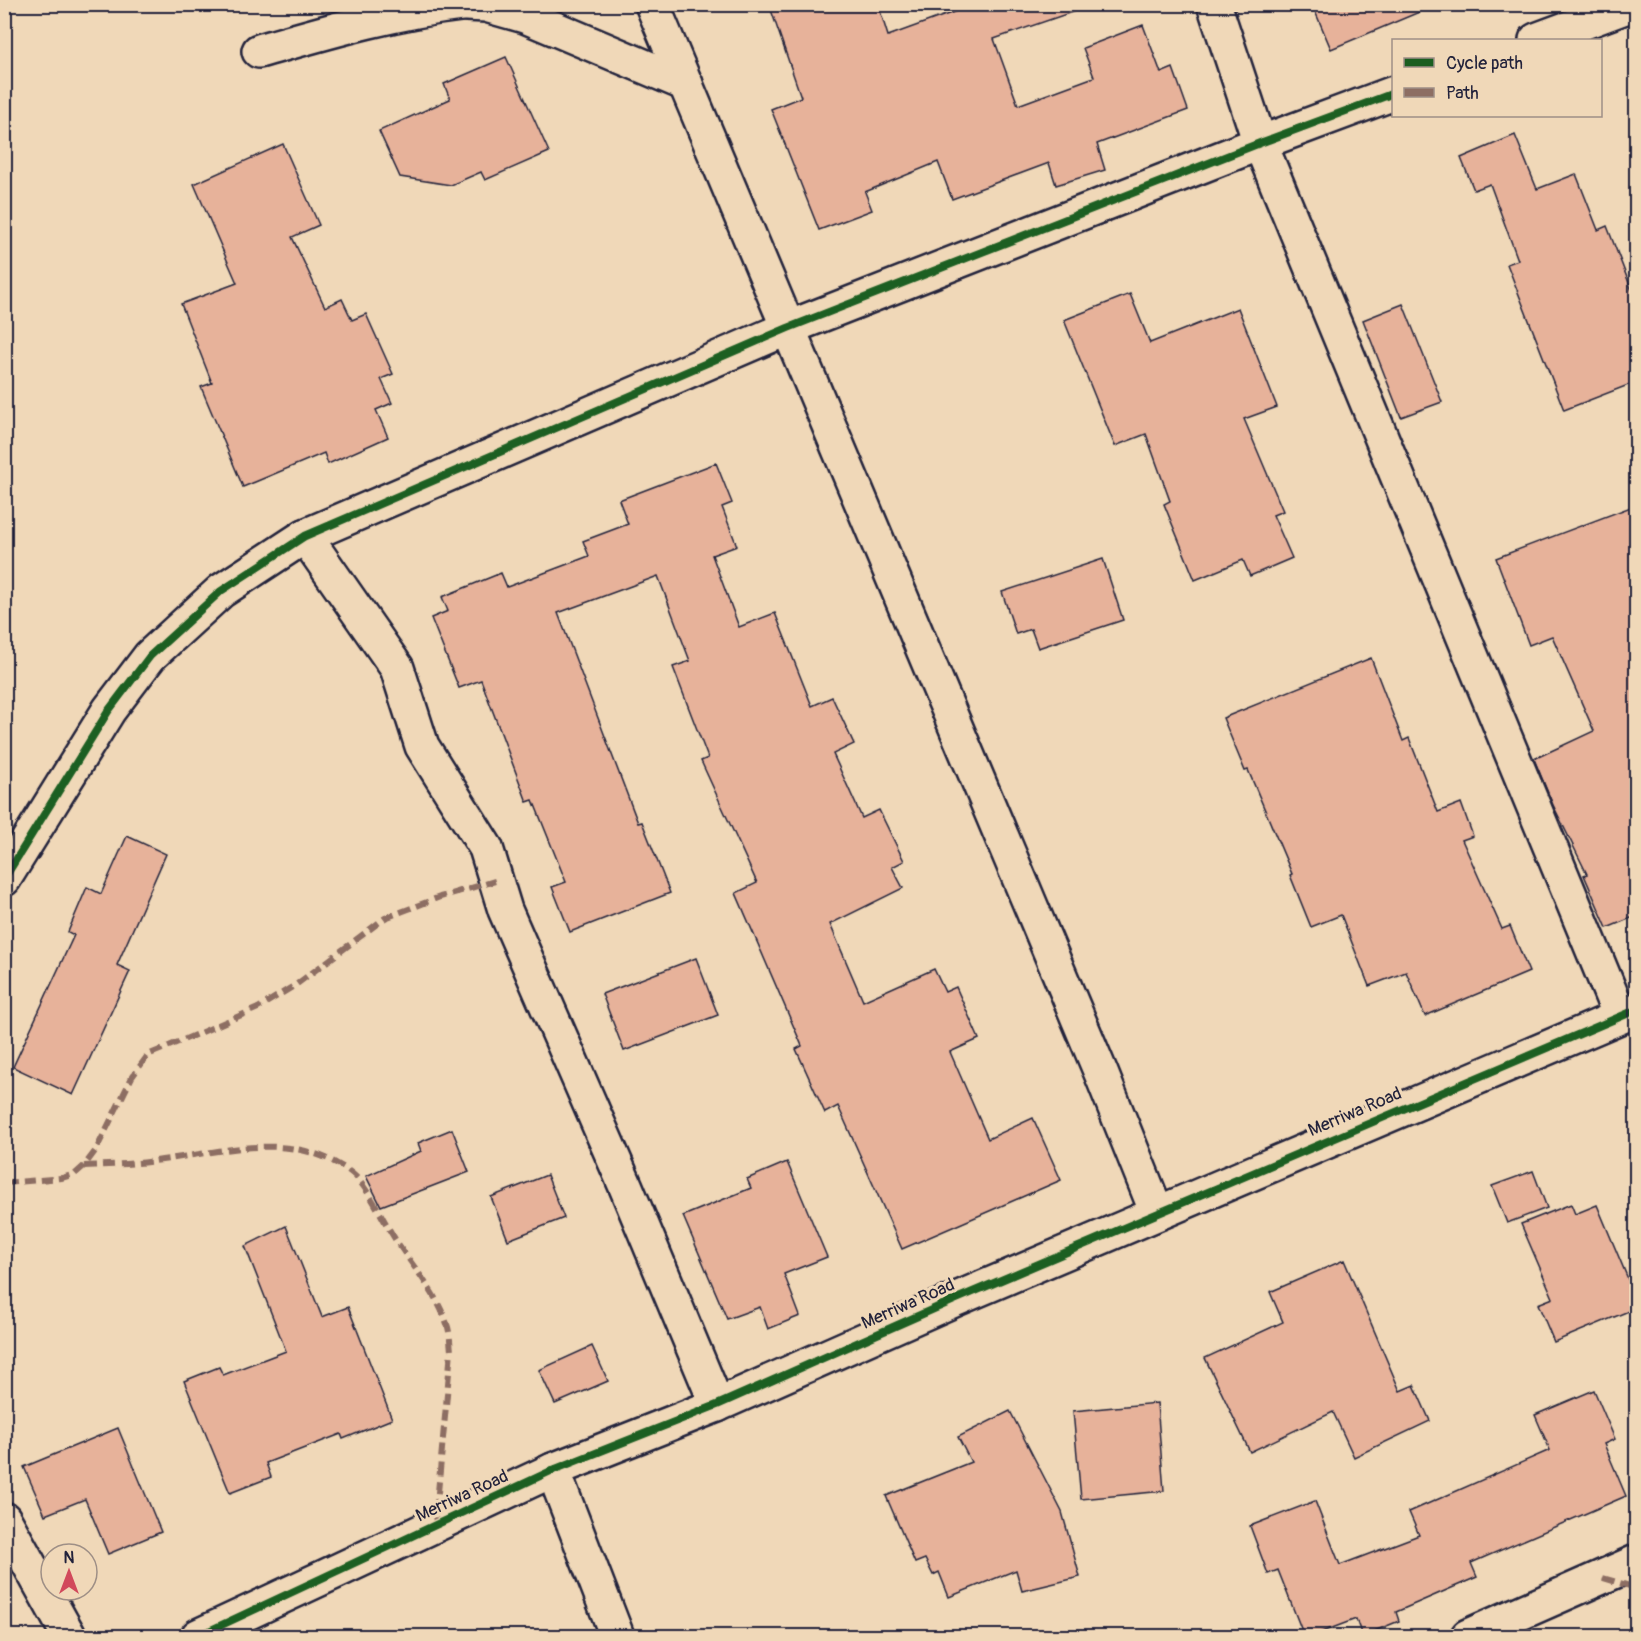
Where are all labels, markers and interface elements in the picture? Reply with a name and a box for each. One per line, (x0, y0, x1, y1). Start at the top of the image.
legend (1392, 39, 1602, 117)
text: Cycle path (1446, 52, 1523, 75)
text: Path (1446, 82, 1479, 105)
street label: Merriwa Road (1305, 1082, 1405, 1142)
street label: Merriwa Road (858, 1273, 958, 1335)
street label: Merriwa Road (412, 1465, 512, 1527)
north arrow (39, 1542, 99, 1602)
text: N (64, 1548, 75, 1568)

